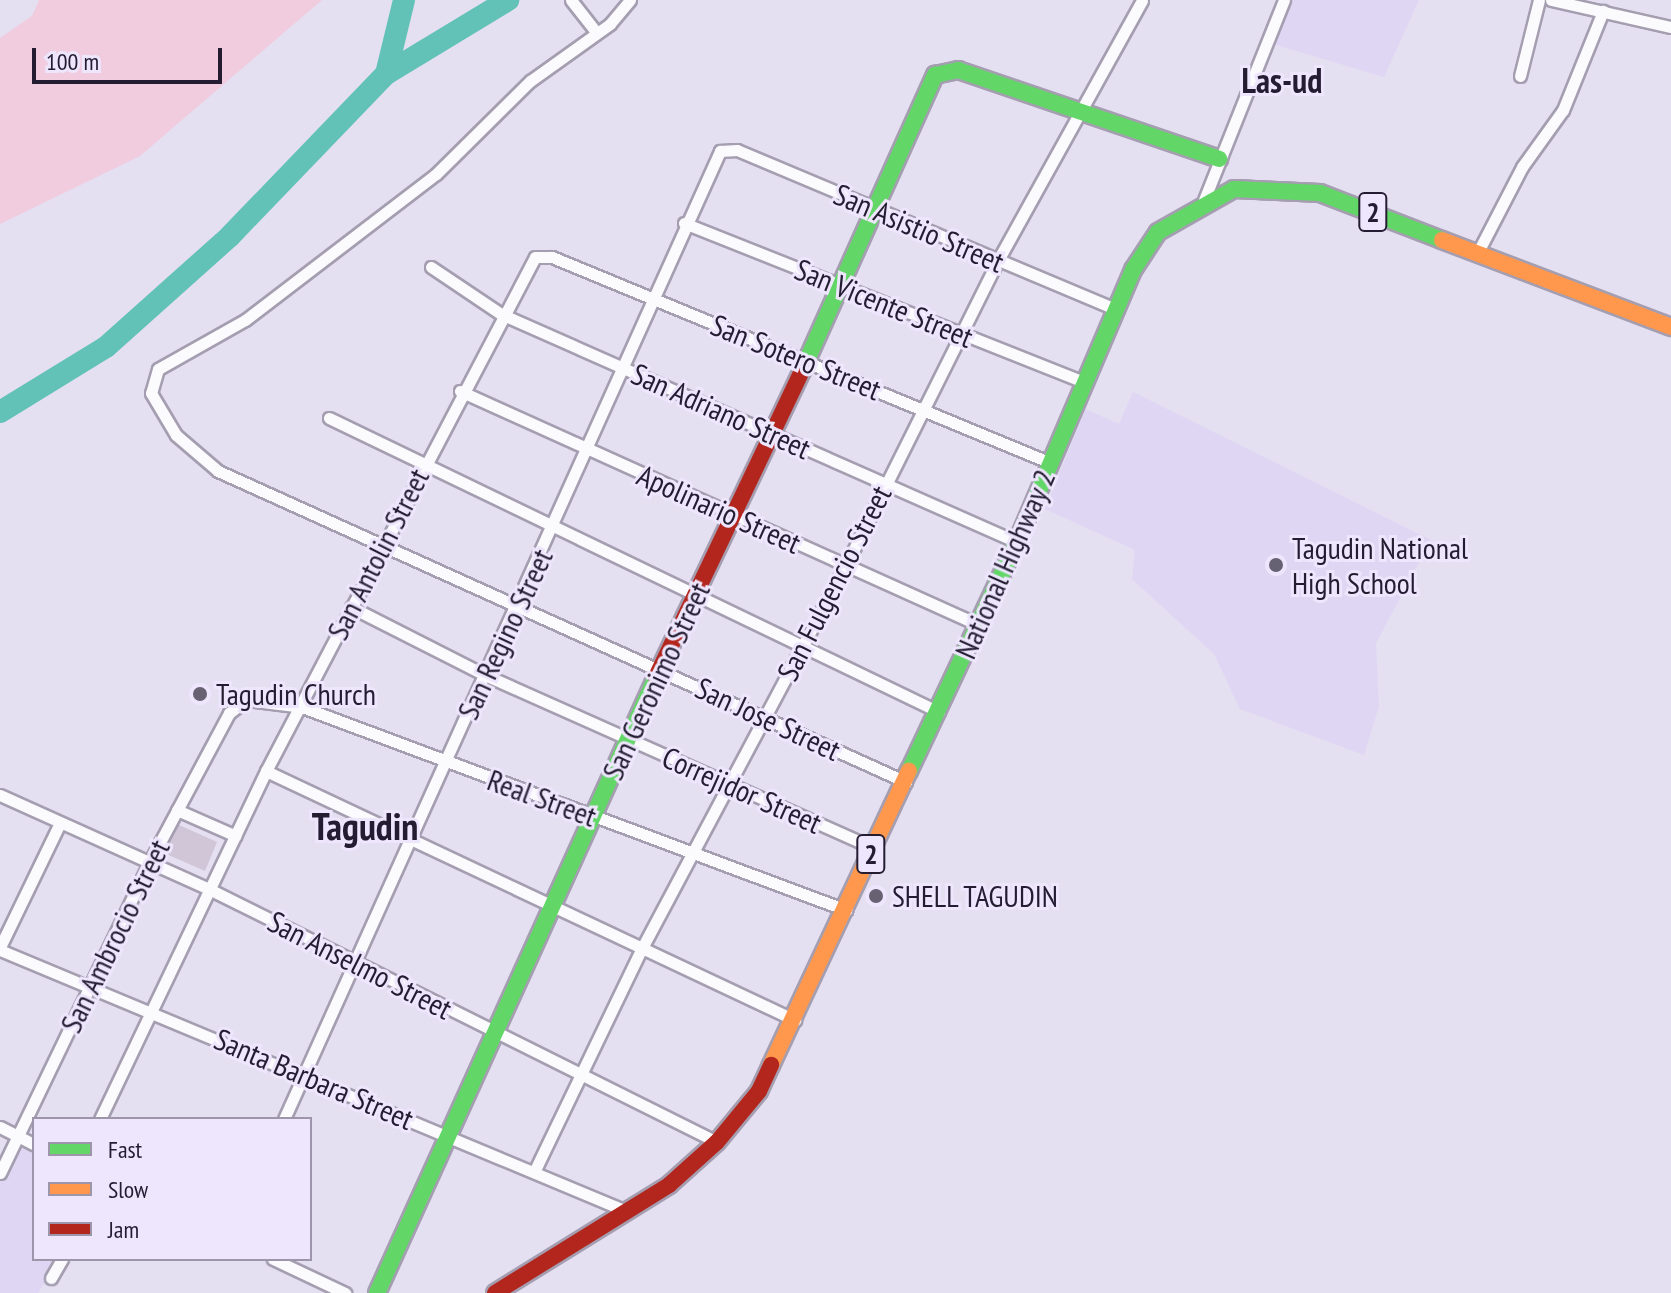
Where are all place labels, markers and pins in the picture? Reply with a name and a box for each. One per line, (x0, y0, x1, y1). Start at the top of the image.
place label: Tagudin National High School (1292, 530, 1468, 600)
marker: Tagudin National High School (1267, 556, 1285, 574)
place label: Tagudin Church (216, 676, 376, 712)
marker: Tagudin Church (191, 685, 209, 703)
place label: SHELL TAGUDIN (892, 878, 1060, 914)
marker: SHELL TAGUDIN (867, 887, 885, 905)

